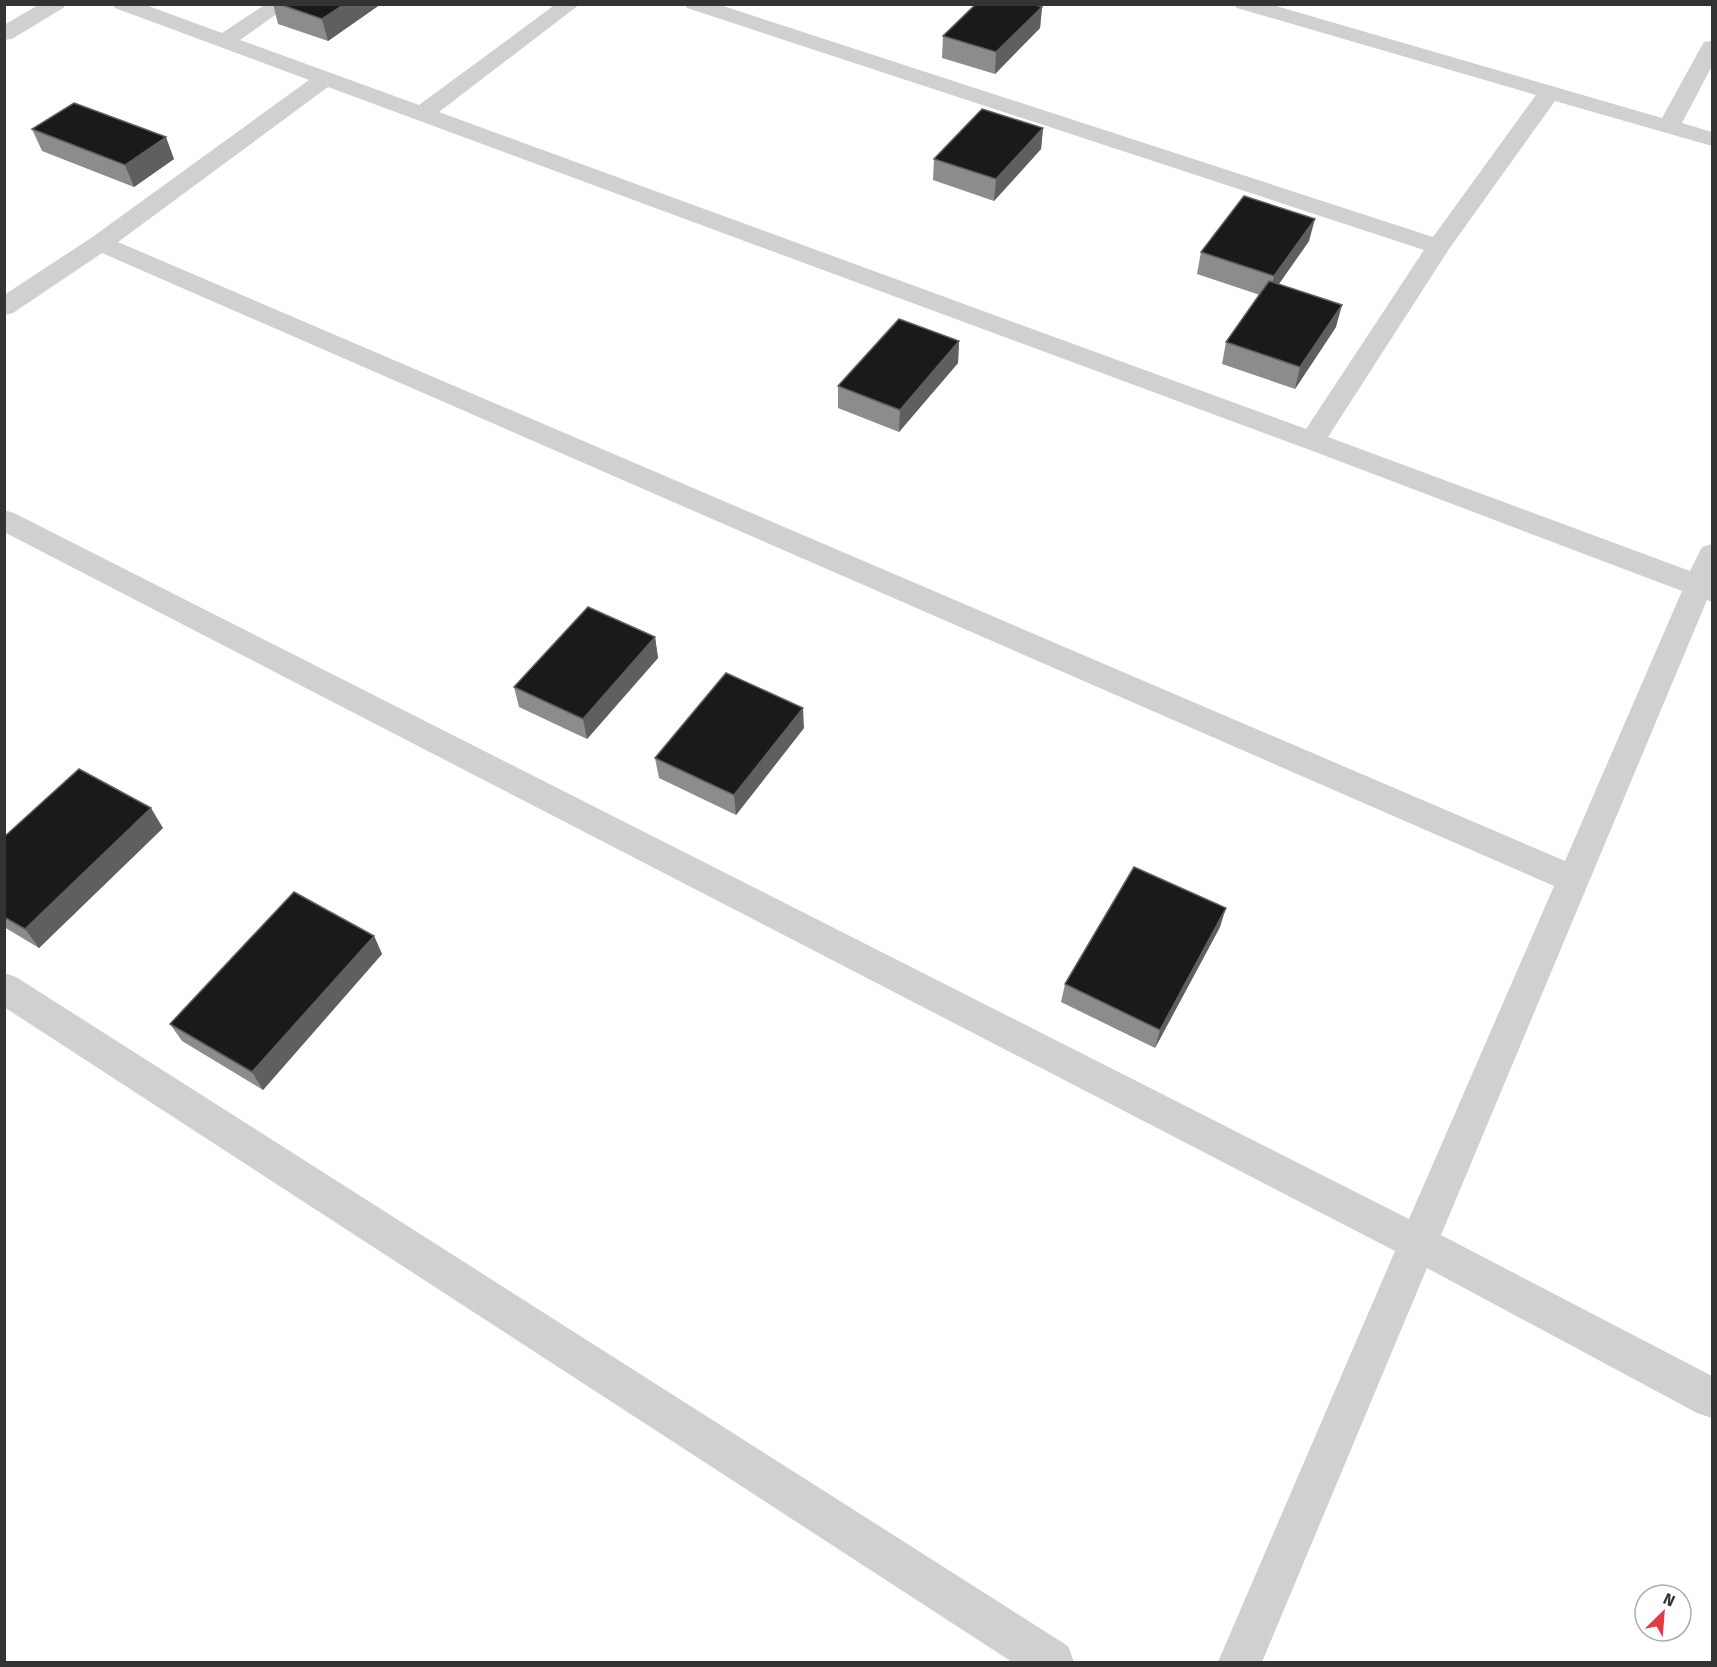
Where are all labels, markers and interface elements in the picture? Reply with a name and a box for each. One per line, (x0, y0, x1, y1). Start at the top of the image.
north arrow (1633, 1583, 1693, 1643)
text: N (1660, 1589, 1678, 1611)

